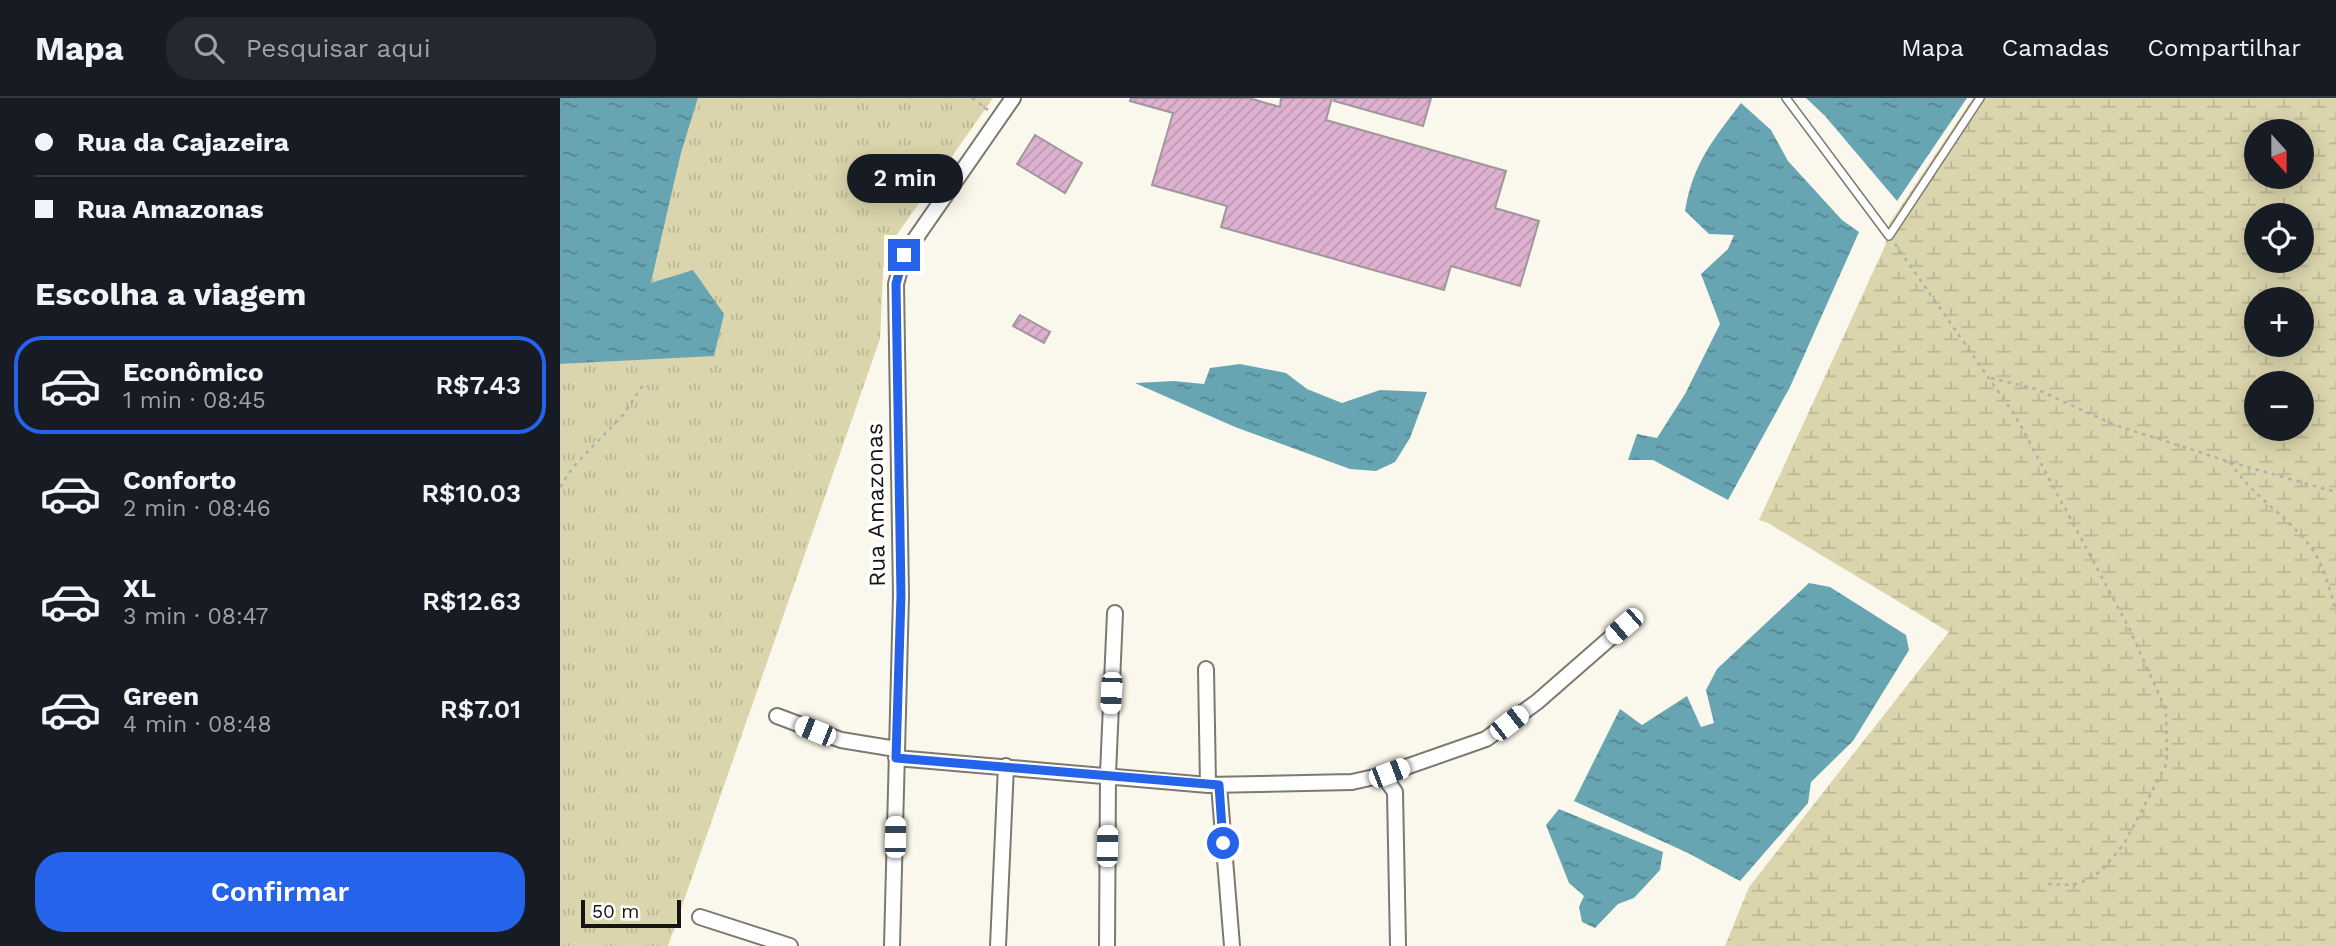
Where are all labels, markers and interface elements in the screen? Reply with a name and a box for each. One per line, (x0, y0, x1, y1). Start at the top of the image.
search box (166, 17, 656, 80)
text: Mapa (35, 29, 124, 68)
icon: search (190, 29, 228, 67)
text: Pesquisar aqui (246, 33, 431, 63)
text: Mapa (1901, 34, 1964, 62)
text: Camadas (2002, 34, 2110, 62)
text: Compartilhar (2148, 34, 2301, 62)
north arrow (2244, 119, 2314, 189)
map controls (2244, 119, 2314, 441)
text: Rua da Cajazeira (77, 127, 289, 157)
callout: 2 min (846, 153, 962, 202)
text: 2 min (873, 165, 937, 192)
text: Rua Amazonas (77, 194, 264, 224)
button: locate (2244, 203, 2314, 273)
route end (888, 239, 920, 271)
text: Escolha a viagem (35, 275, 306, 313)
button: + (2244, 287, 2314, 357)
icon: car (39, 354, 102, 417)
text: Econômico (123, 357, 264, 387)
text: R$7.43 (435, 370, 521, 400)
button: − (2244, 371, 2314, 441)
text: 1 min · 08:45 (123, 387, 266, 414)
street label: Rua Amazonas (861, 423, 891, 587)
icon: car (39, 462, 102, 525)
text: Conforto (123, 465, 236, 495)
text: R$10.03 (421, 478, 521, 508)
text: 2 min · 08:46 (123, 495, 271, 522)
icon: car (39, 570, 102, 633)
text: XL (123, 573, 156, 603)
text: R$12.63 (422, 586, 521, 616)
text: 3 min · 08:47 (123, 603, 269, 630)
car (1602, 604, 1647, 648)
car (1100, 671, 1123, 715)
icon: car (39, 678, 102, 741)
text: Green (123, 681, 199, 711)
text: R$7.01 (440, 694, 521, 724)
car (1486, 702, 1533, 744)
text: 4 min · 08:48 (123, 711, 272, 738)
car (792, 713, 839, 749)
car (1366, 756, 1413, 790)
car (885, 816, 906, 858)
car (1097, 825, 1118, 867)
route start (1207, 827, 1239, 859)
button: Confirmar (35, 852, 525, 932)
scale bar (581, 897, 681, 929)
text: 50 m (592, 900, 639, 923)

